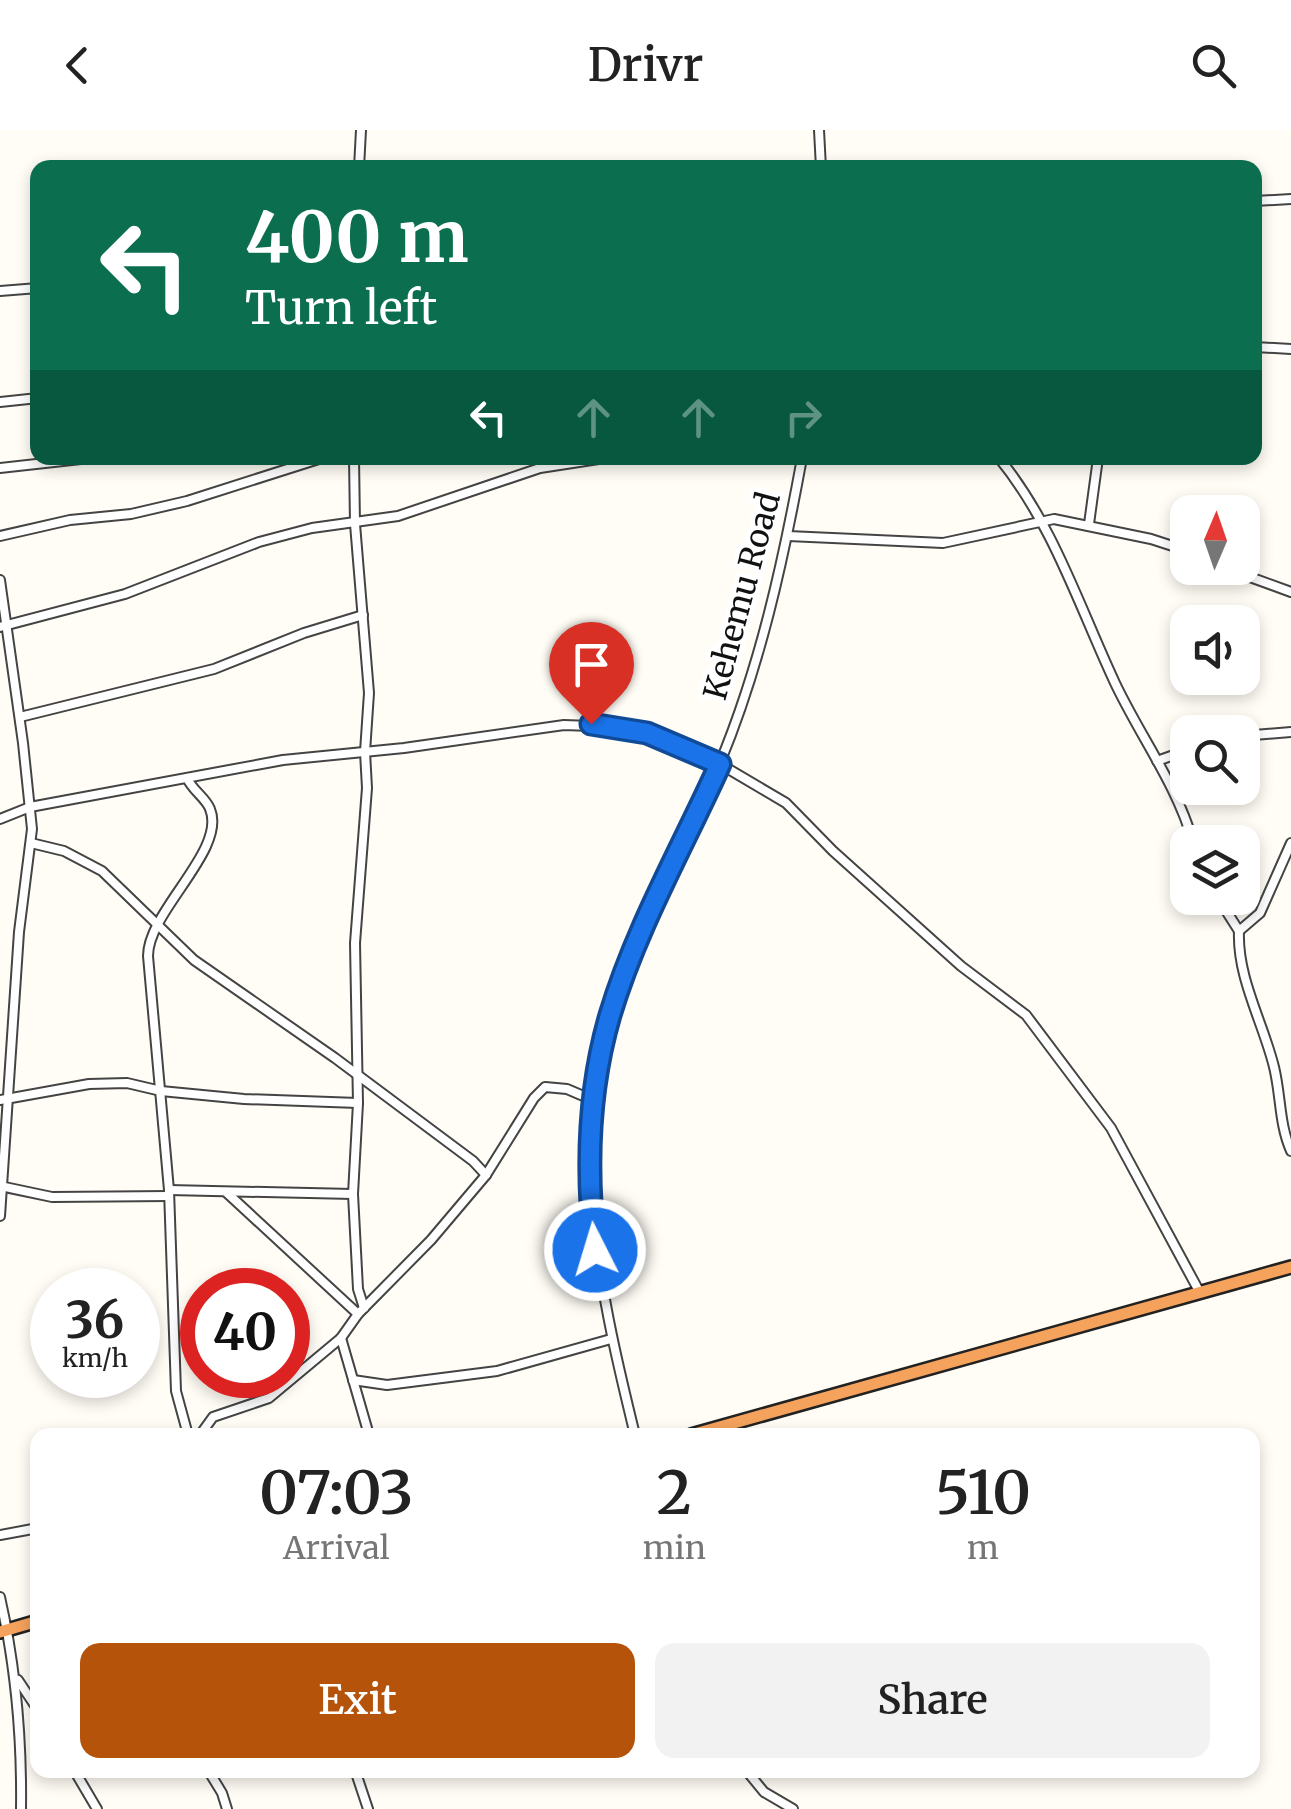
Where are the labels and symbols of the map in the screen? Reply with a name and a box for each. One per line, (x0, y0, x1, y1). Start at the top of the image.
street label: Kehemu Road (695, 488, 789, 704)
north arrow (1170, 495, 1260, 585)
pin (549, 622, 634, 725)
position arrow (543, 1198, 647, 1302)
speed limit sign: 40 (180, 1268, 310, 1398)

